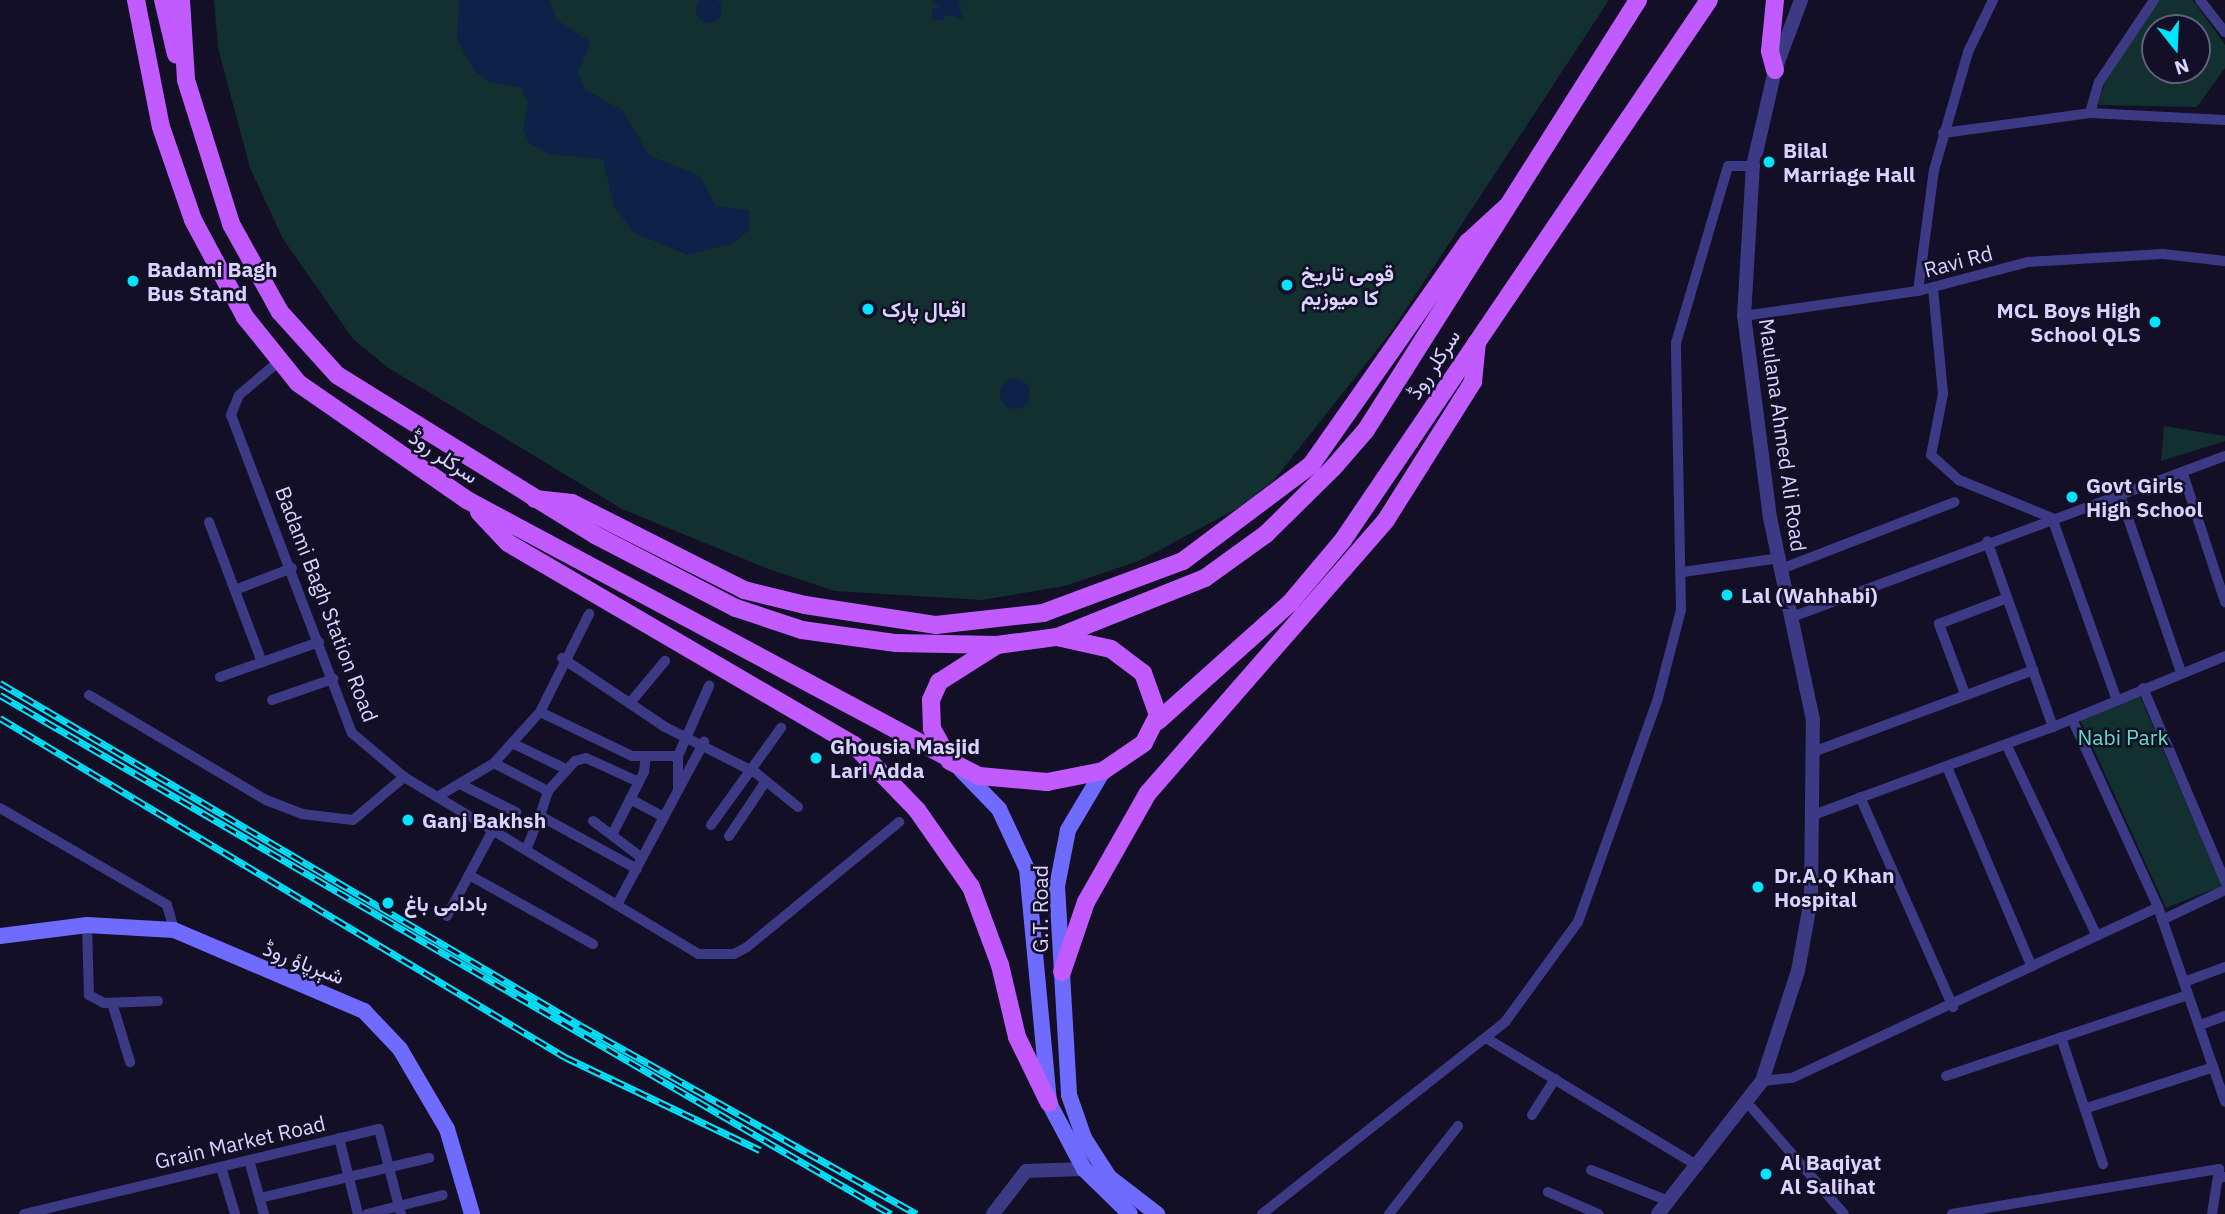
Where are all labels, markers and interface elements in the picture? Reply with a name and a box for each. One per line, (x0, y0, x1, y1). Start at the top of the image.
north arrow (2141, 14, 2211, 84)
text: N (2172, 54, 2192, 81)
place label: Bilal Marriage Hall (1783, 137, 1915, 187)
marker: Bilal Marriage Hall (1761, 154, 1777, 170)
street label: Ravi Rd (1921, 240, 1995, 282)
place label: Badami Bagh Bus Stand (147, 256, 277, 306)
place label: قومی تاریخ کا میوزیم (1301, 260, 1394, 310)
marker: Badami Bagh Bus Stand (125, 273, 141, 289)
marker: قومی تاریخ کا میوزیم (1279, 277, 1295, 293)
place label: اقبال پارک (882, 296, 966, 322)
place label: MCL Boys High School QLS (1997, 297, 2141, 347)
marker: اقبال پارک (860, 301, 876, 317)
marker: MCL Boys High School QLS (2147, 314, 2163, 330)
street label: Maulana Ahmed Ali Road (1754, 317, 1812, 553)
street label: سرکلر روڈ (1401, 324, 1465, 404)
street label: سرکلر روڈ (405, 424, 483, 488)
place label: Govt Girls High School (2086, 472, 2203, 522)
street label: Badami Bagh Station Road (270, 483, 384, 725)
marker: Govt Girls High School (2064, 489, 2080, 505)
place label: Lal (Wahhabi) (1741, 582, 1878, 608)
marker: Lal (Wahhabi) (1719, 587, 1735, 603)
park label: Nabi Park (2078, 724, 2168, 750)
place label: Ghousia Masjid Lari Adda (830, 733, 980, 783)
marker: Ghousia Masjid Lari Adda (808, 750, 824, 766)
place label: Ganj Bakhsh (422, 807, 546, 833)
marker: Ganj Bakhsh (400, 812, 416, 828)
place label: Dr.A.Q Khan Hospital (1774, 862, 1894, 912)
street label: G.T. Road (1027, 865, 1053, 953)
marker: Dr.A.Q Khan Hospital (1748, 877, 1768, 897)
place label: بادامی باغ (404, 890, 487, 916)
marker: بادامی باغ (378, 893, 398, 913)
street label: شېرپاؤ روڈ (260, 935, 348, 989)
street label: Grain Market Road (152, 1110, 328, 1174)
place label: Al Baqiyat Al Salihat (1780, 1149, 1881, 1199)
marker: Al Baqiyat Al Salihat (1758, 1166, 1774, 1182)

